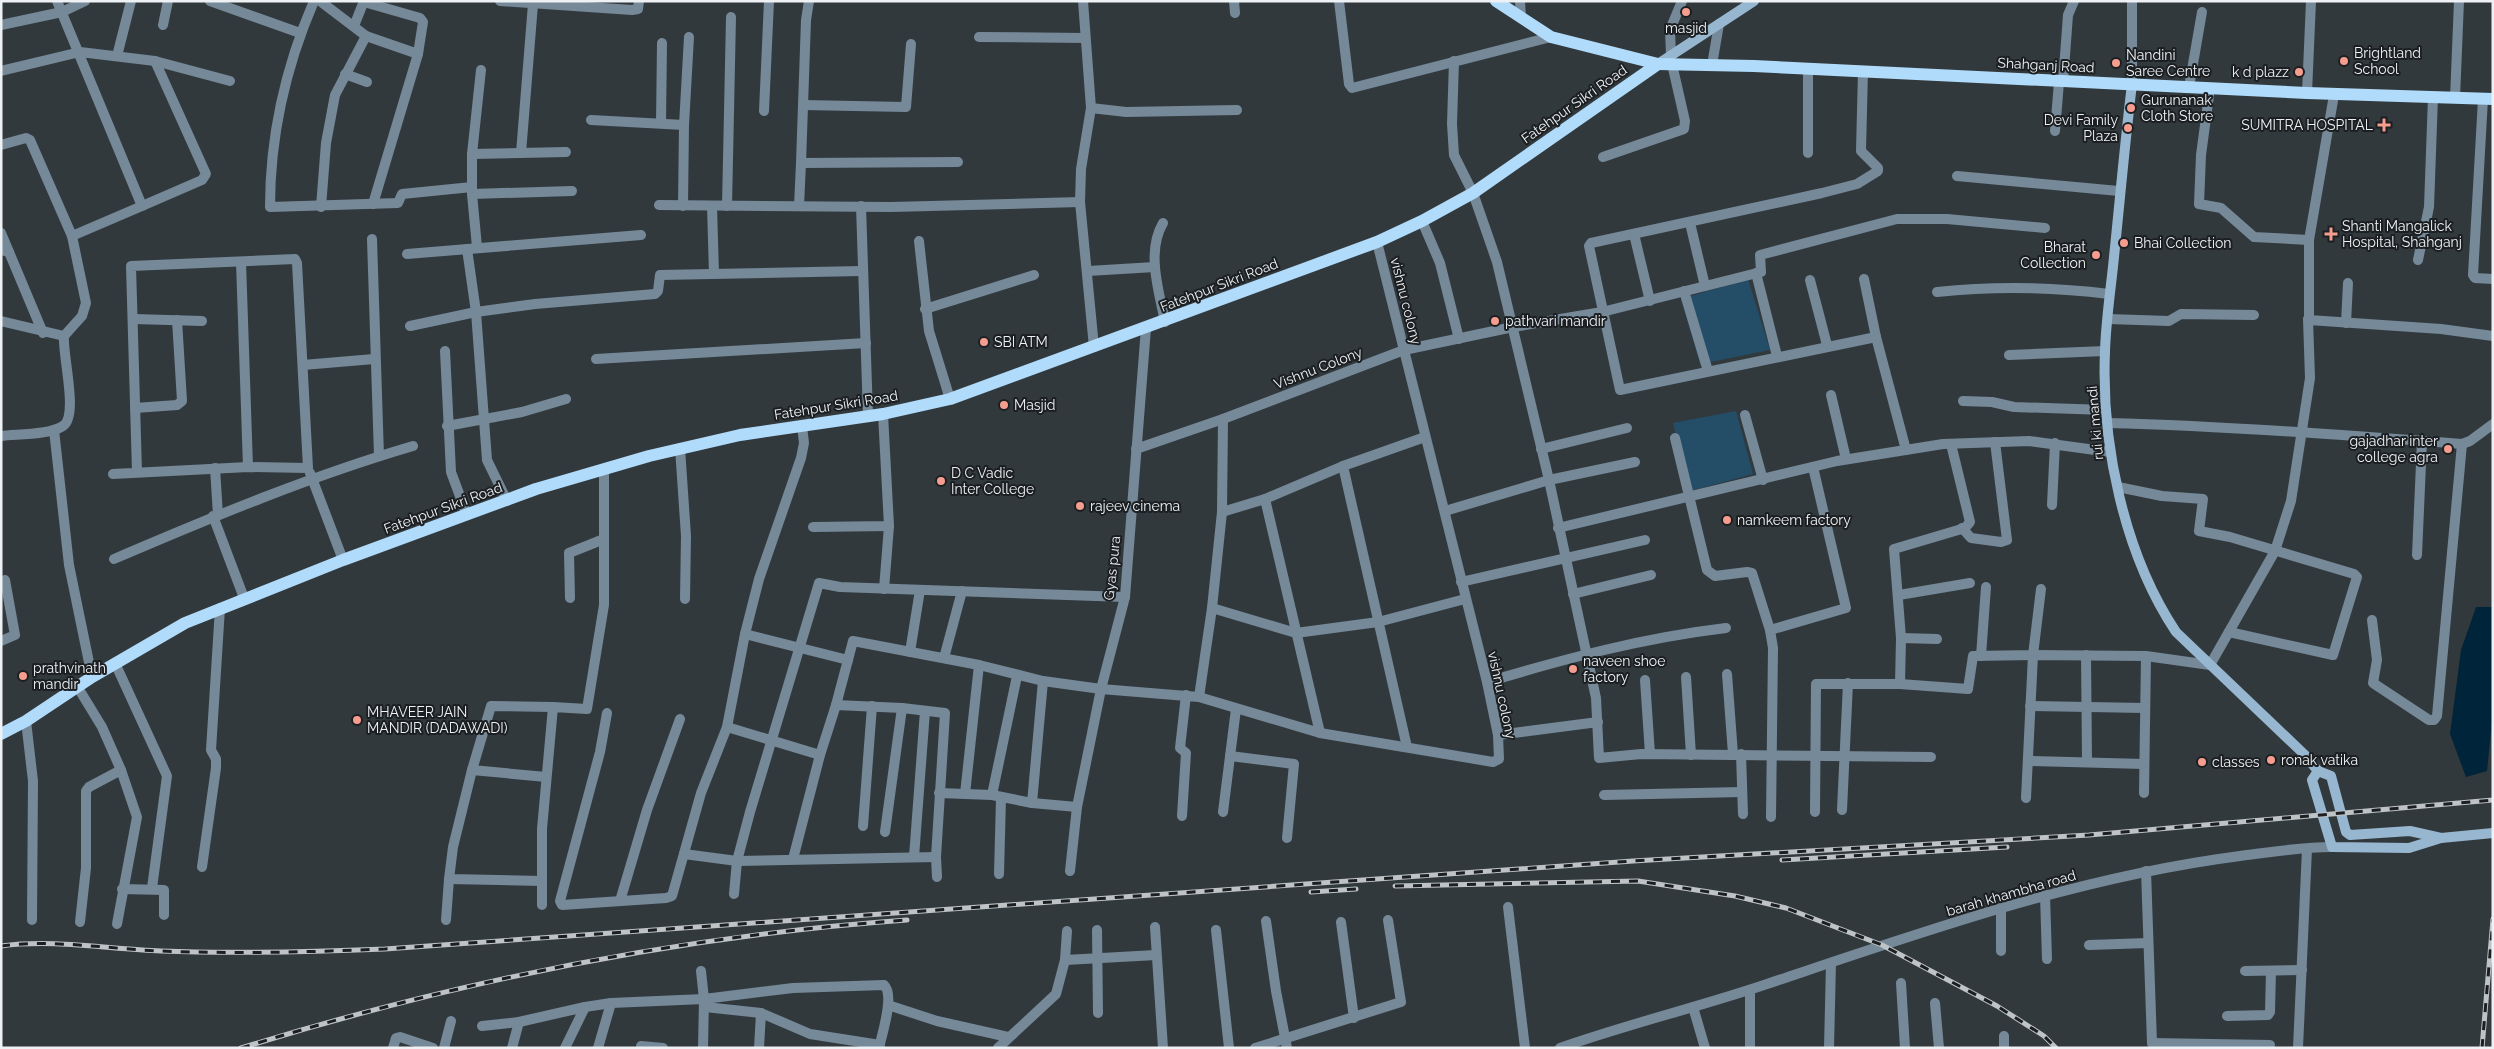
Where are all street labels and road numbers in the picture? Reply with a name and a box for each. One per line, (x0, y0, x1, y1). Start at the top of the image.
street label: Shahganj Road (1997, 54, 2095, 76)
street label: Fatehpur Sikri Road (1518, 62, 1630, 146)
street label: Fatehpur Sikri Road (1158, 255, 1280, 315)
street label: vishnu colony (1387, 256, 1425, 347)
street label: Vishnu Colony (1272, 344, 1365, 392)
street label: rui ki mandi (2084, 385, 2106, 461)
street label: Fatehpur Sikri Road (773, 387, 899, 423)
street label: Fatehpur Sikri Road (382, 479, 504, 537)
street label: Gyas pura (1101, 535, 1123, 601)
street label: vishnu colony (1485, 650, 1519, 741)
street label: barah khambha road (1944, 867, 2078, 919)

